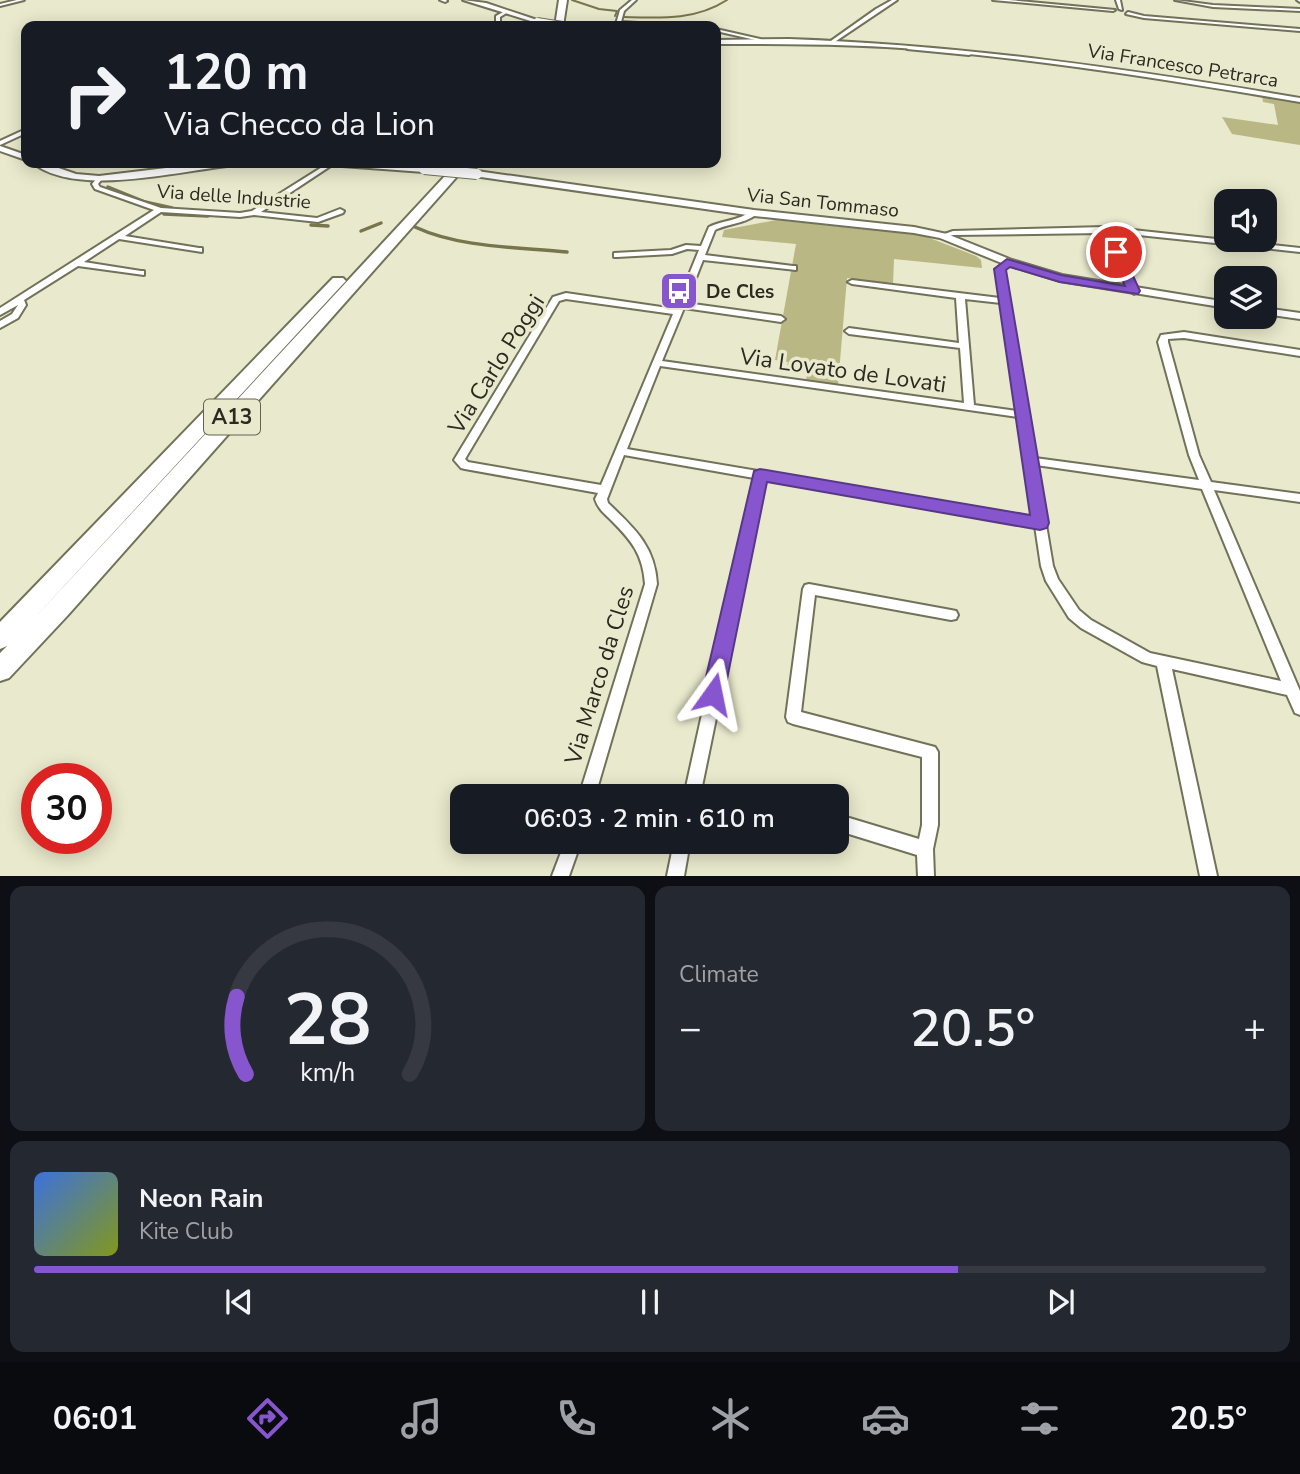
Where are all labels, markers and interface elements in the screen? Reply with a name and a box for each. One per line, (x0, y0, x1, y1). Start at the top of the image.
street label: Via Francesco Petrarca (1085, 38, 1280, 94)
text: 120 m (164, 39, 308, 106)
icon: right (49, 49, 140, 140)
text: Via Checco da Lion (164, 103, 435, 146)
street label: Via delle Industrie (155, 179, 312, 215)
street label: Via San Tommaso (745, 182, 900, 224)
map controls (1214, 189, 1277, 329)
button: sound (1214, 189, 1277, 252)
pin (1086, 222, 1146, 282)
icon: arrive (1097, 233, 1135, 271)
button: layers (1214, 266, 1277, 329)
bus stop icon: De Cles (658, 270, 700, 312)
place label: De Cles (706, 279, 774, 305)
street label: Via Carlo Poggi (441, 288, 552, 441)
street label: Via Lovato de Lovati (737, 341, 948, 400)
road number: A13 (204, 400, 260, 434)
street label: Via Marco da Cles (557, 582, 641, 769)
position arrow (676, 657, 750, 731)
speed limit sign: 30 (21, 763, 112, 854)
text: 06:03 · 2 min · 610 m (524, 801, 775, 836)
text: Climate (679, 959, 759, 990)
text: 28 (284, 971, 371, 1071)
text: 20.5° (910, 993, 1035, 1064)
text: − (679, 1003, 702, 1054)
text: + (1243, 1003, 1266, 1054)
text: km/h (300, 1056, 355, 1090)
text: Neon Rain (139, 1181, 264, 1216)
text: Kite Club (139, 1216, 233, 1247)
icon: previous (220, 1283, 258, 1321)
icon: pause (631, 1283, 669, 1321)
icon: next (1042, 1283, 1080, 1321)
icon: directions (243, 1394, 292, 1443)
icon: music (397, 1394, 446, 1443)
icon: phone (552, 1394, 601, 1443)
icon: climate (706, 1394, 755, 1443)
icon: car (861, 1394, 910, 1443)
icon: filters (1015, 1394, 1064, 1443)
text: 06:01 (53, 1397, 137, 1440)
text: 20.5° (1170, 1397, 1247, 1440)

